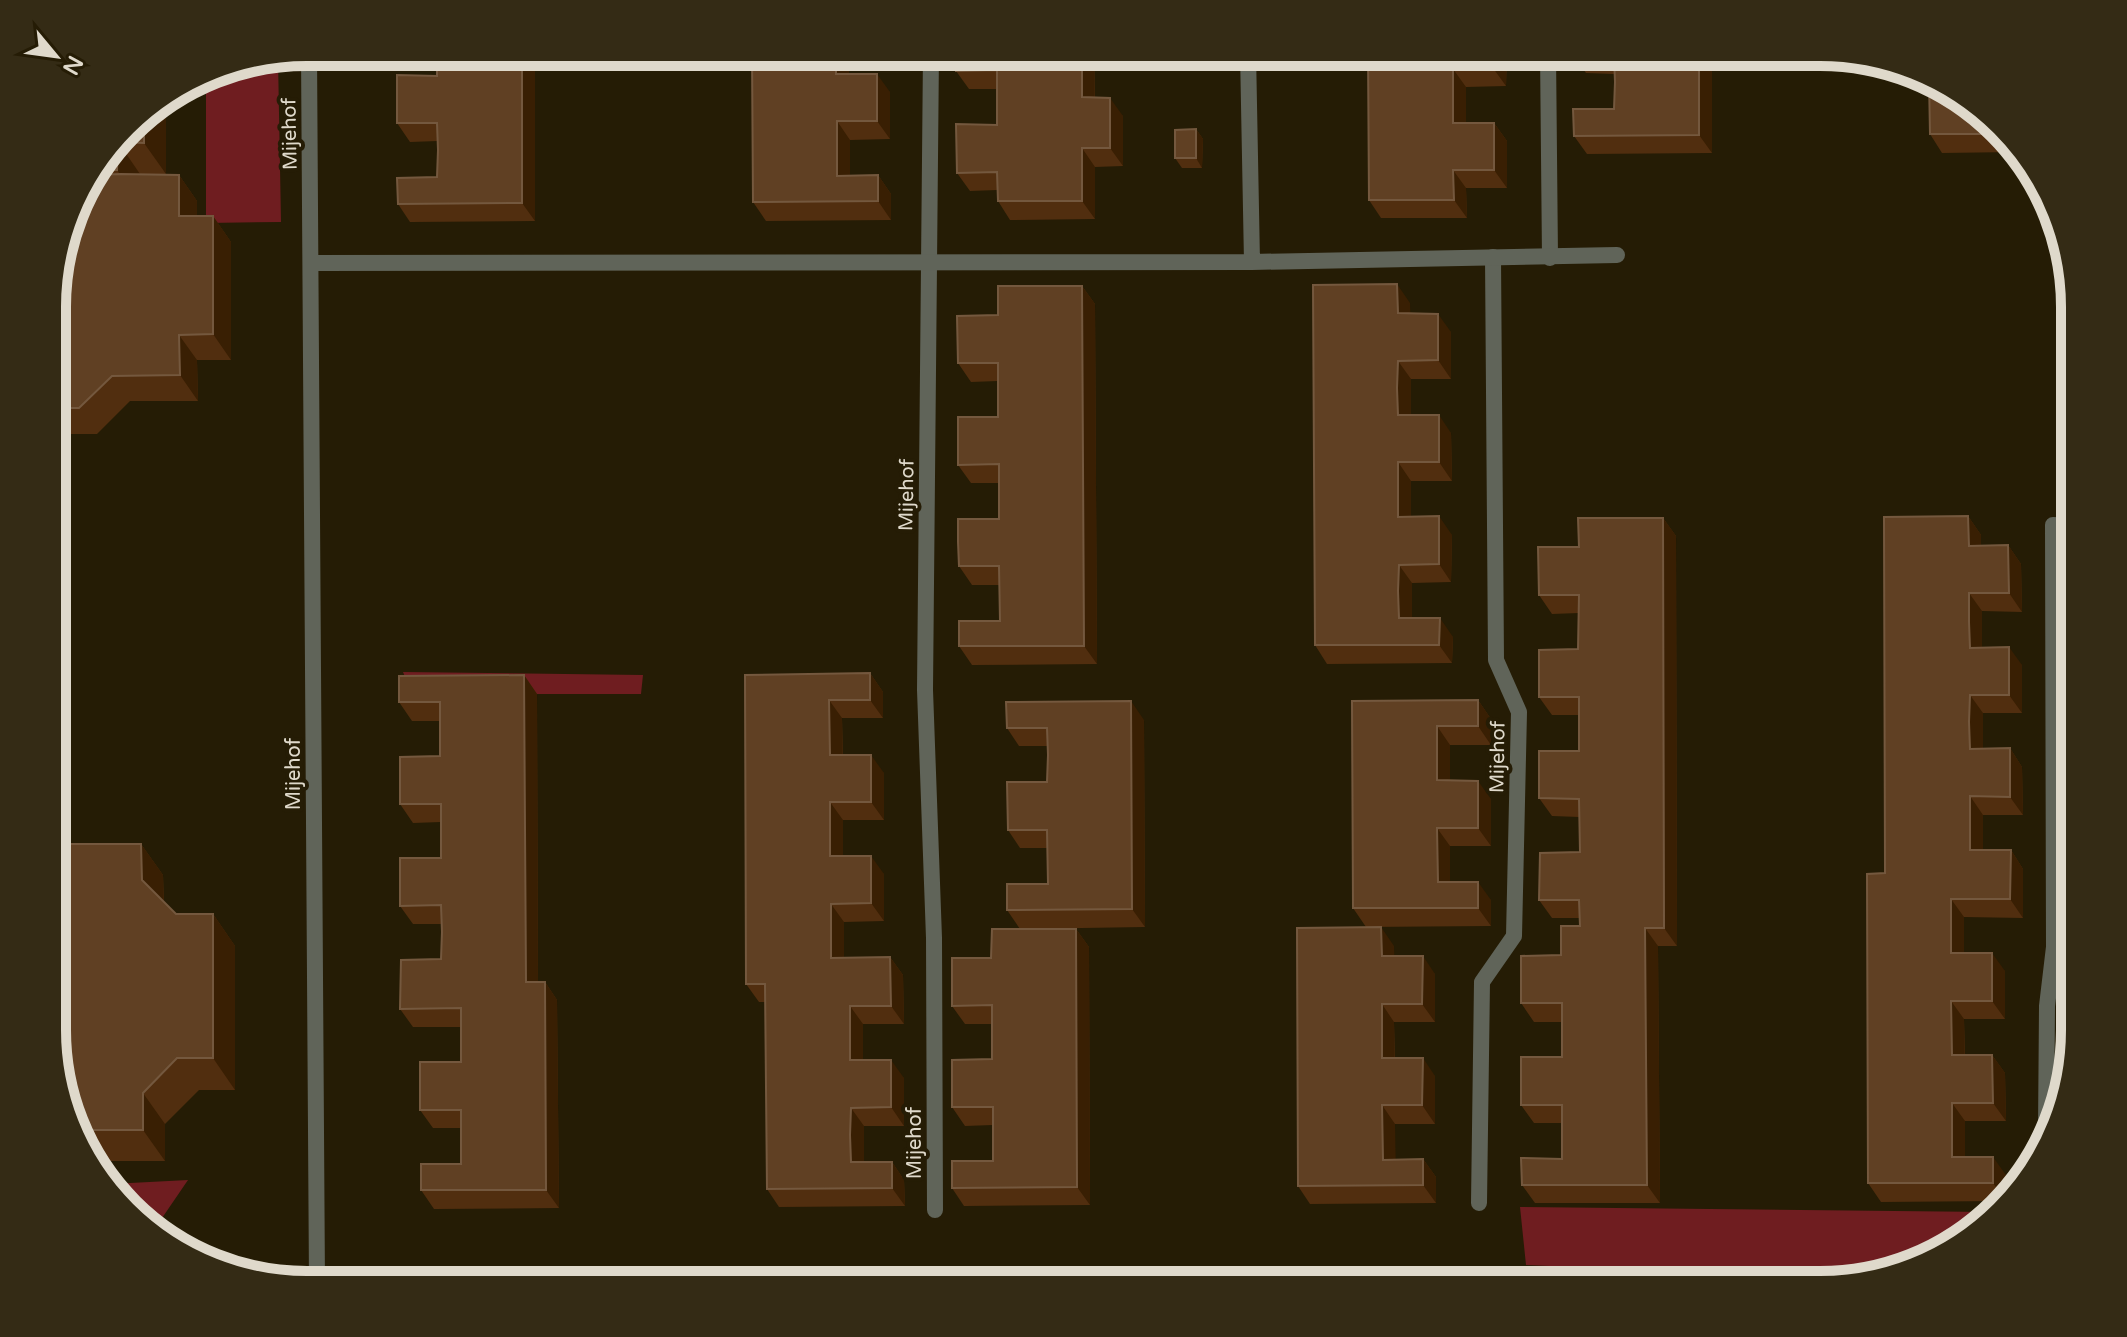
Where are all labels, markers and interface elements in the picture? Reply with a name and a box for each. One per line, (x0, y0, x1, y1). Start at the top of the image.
north arrow (16, 16, 96, 96)
text: N (57, 51, 88, 79)
street label: Mijehof (277, 97, 303, 170)
street label: Mijehof (894, 458, 920, 531)
street label: Mijehof (1485, 720, 1511, 793)
street label: Mijehof (282, 737, 306, 810)
street label: Mijehof (903, 1106, 927, 1179)

